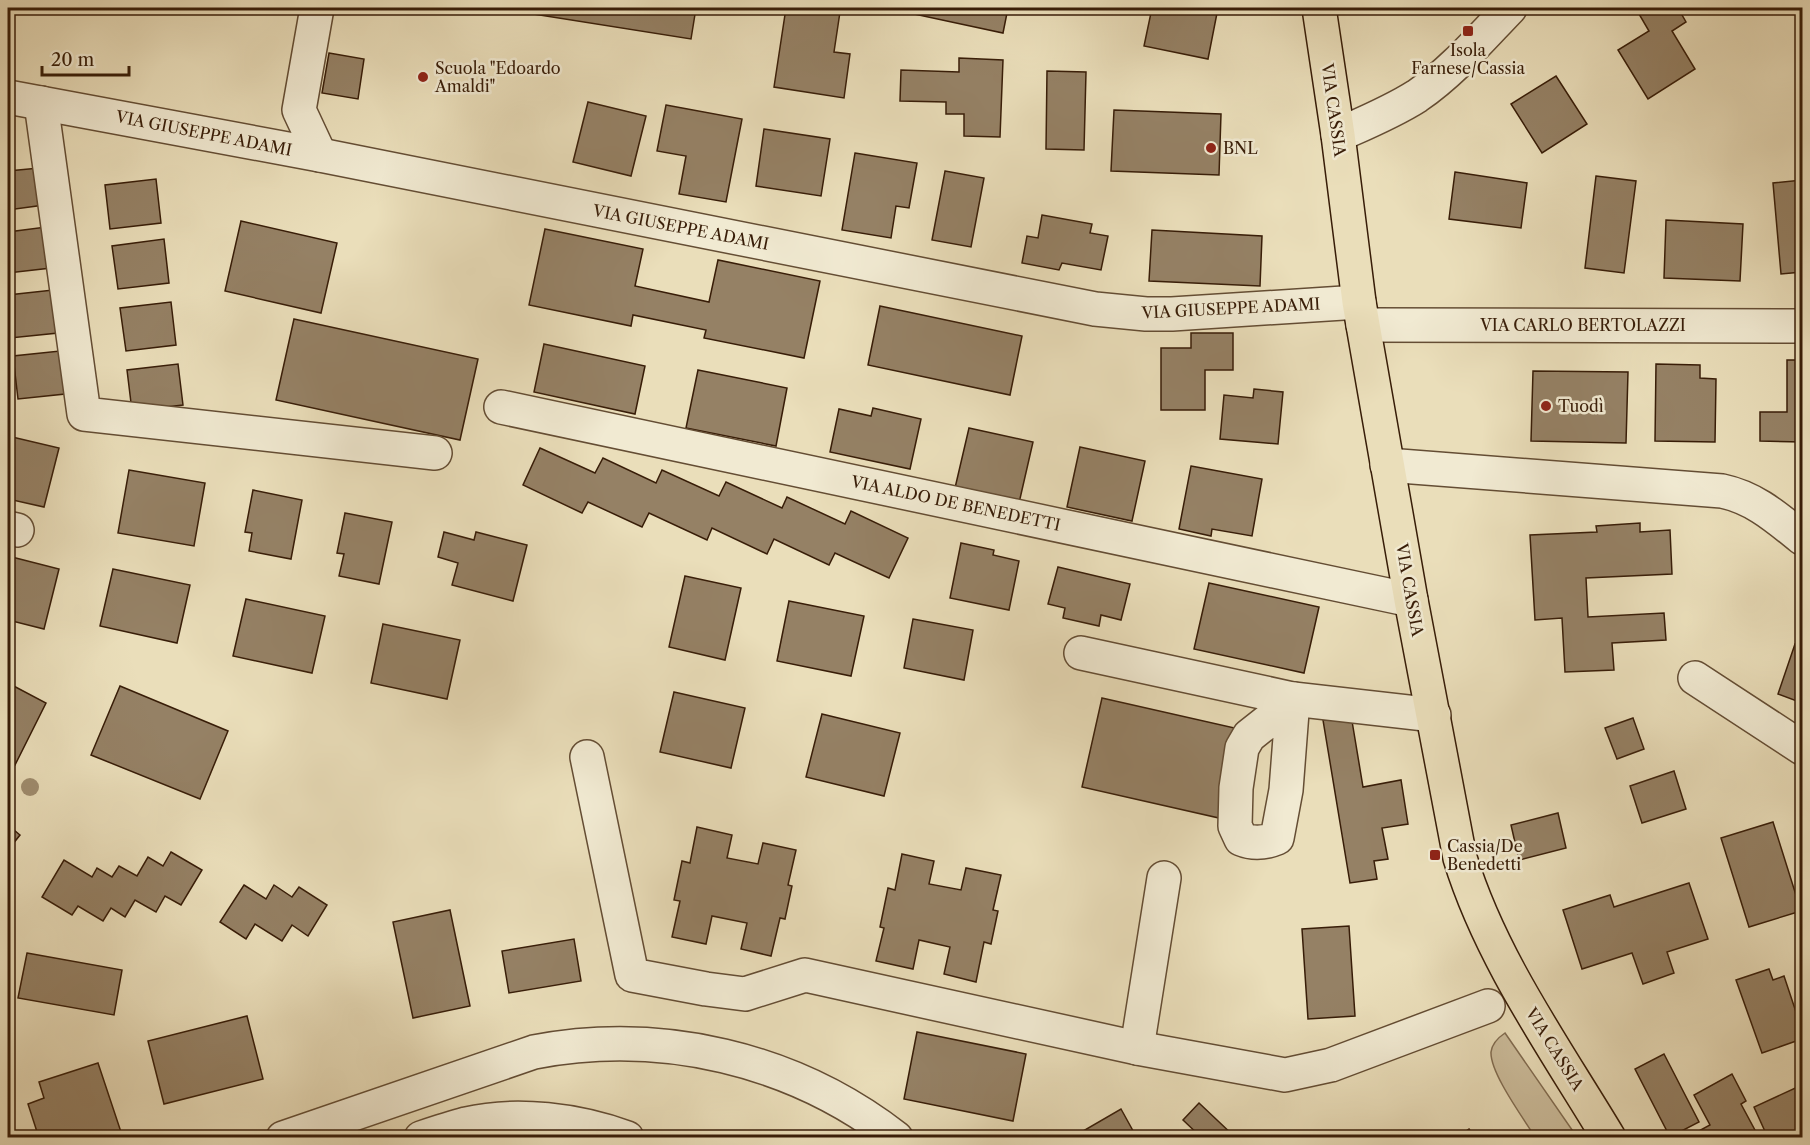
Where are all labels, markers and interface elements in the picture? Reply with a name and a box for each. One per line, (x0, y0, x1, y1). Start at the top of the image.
marker: Isola Farnese/Cassia (1461, 24, 1475, 38)
scale bar (42, 39, 129, 77)
place label: Isola Farnese/Cassia (1411, 40, 1525, 78)
text: 20 m (51, 49, 95, 71)
place label: Scuola "Edoardo Amaldi" (434, 58, 561, 96)
street label: VIA CASSIA (1317, 61, 1351, 159)
marker: Scuola "Edoardo Amaldi" (416, 70, 430, 84)
street label: VIA GIUSEPPE ADAMI (113, 106, 294, 160)
place label: BNL (1223, 138, 1258, 158)
marker: BNL (1204, 141, 1218, 155)
street label: VIA GIUSEPPE ADAMI (590, 200, 771, 254)
street label: VIA GIUSEPPE ADAMI (1140, 293, 1321, 323)
street label: VIA CARLO BERTOLAZZI (1479, 315, 1686, 335)
place label: Tuodì (1558, 396, 1604, 416)
marker: Tuodì (1539, 399, 1553, 413)
street label: VIA ALDO DE BENEDETTI (848, 471, 1063, 535)
street label: VIA CASSIA (1392, 541, 1428, 639)
place label: Cassia/De Benedetti (1447, 836, 1523, 874)
marker: Cassia/De Benedetti (1428, 848, 1442, 862)
street label: VIA CASSIA (1521, 1003, 1589, 1095)

